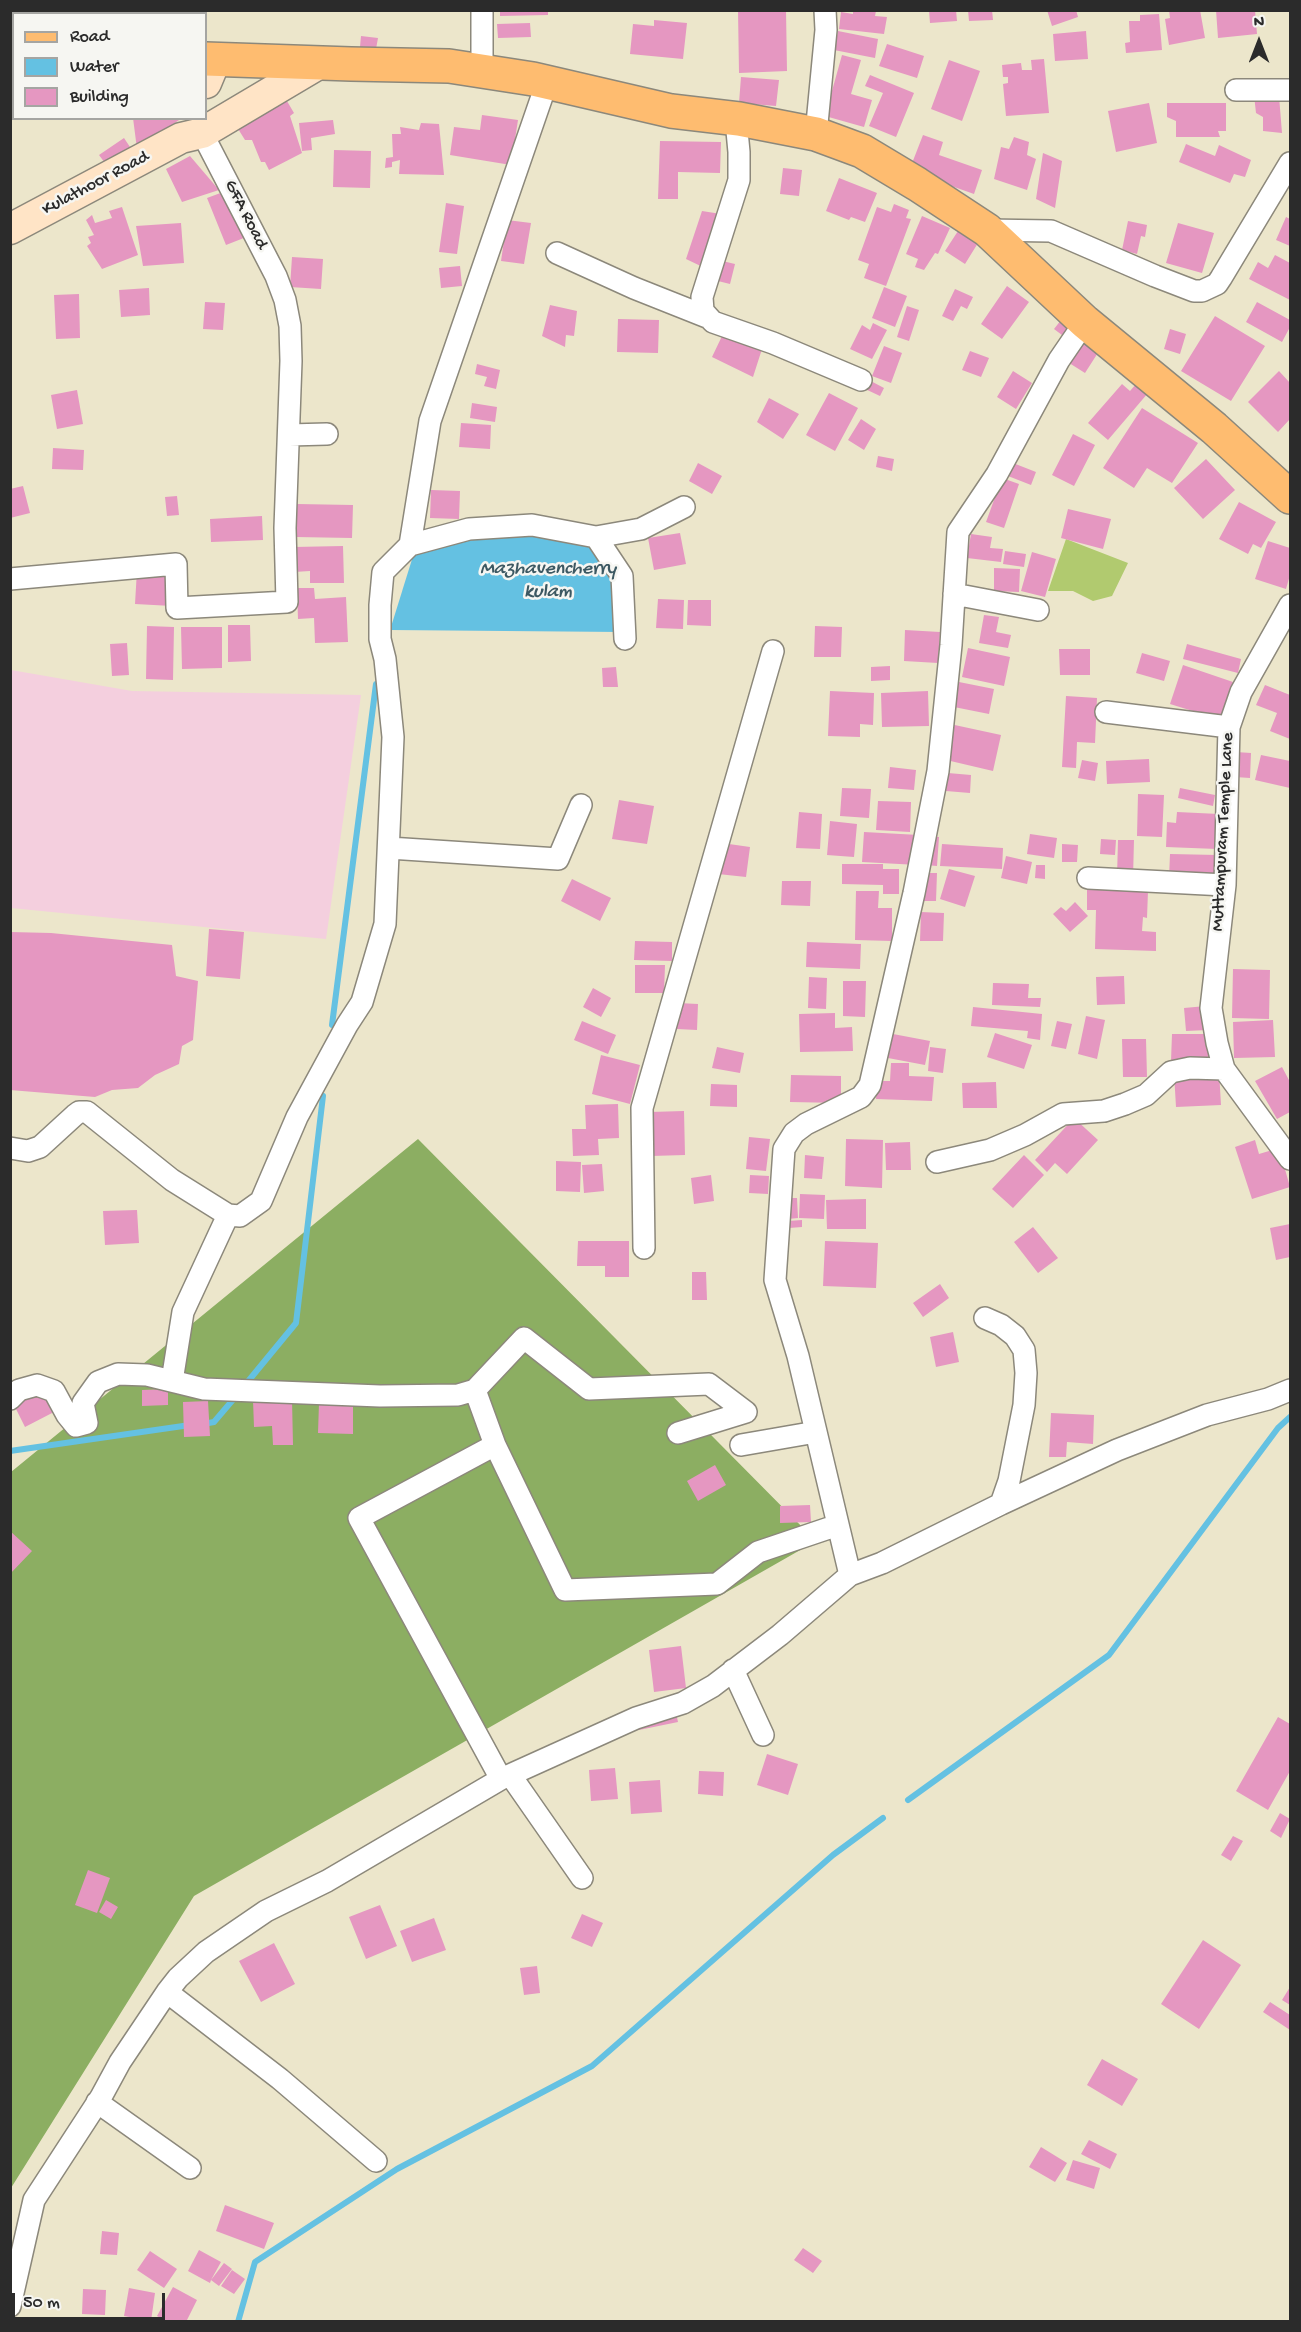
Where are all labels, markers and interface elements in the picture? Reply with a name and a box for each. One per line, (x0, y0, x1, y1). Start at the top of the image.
legend (12, 12, 207, 120)
north arrow (1229, 12, 1289, 72)
text: N (1254, 14, 1264, 33)
text: Road (70, 27, 109, 48)
text: Water (70, 57, 118, 78)
text: Building (70, 87, 129, 108)
street label: Kulathoor Road (39, 147, 153, 221)
street label: GFA Road (218, 177, 272, 253)
water label: Mazhavencherry kulam (480, 558, 616, 605)
street label: Muttampuram Temple Lane (1208, 732, 1240, 932)
scale bar (15, 2281, 168, 2319)
text: 50 m (23, 2293, 60, 2314)

